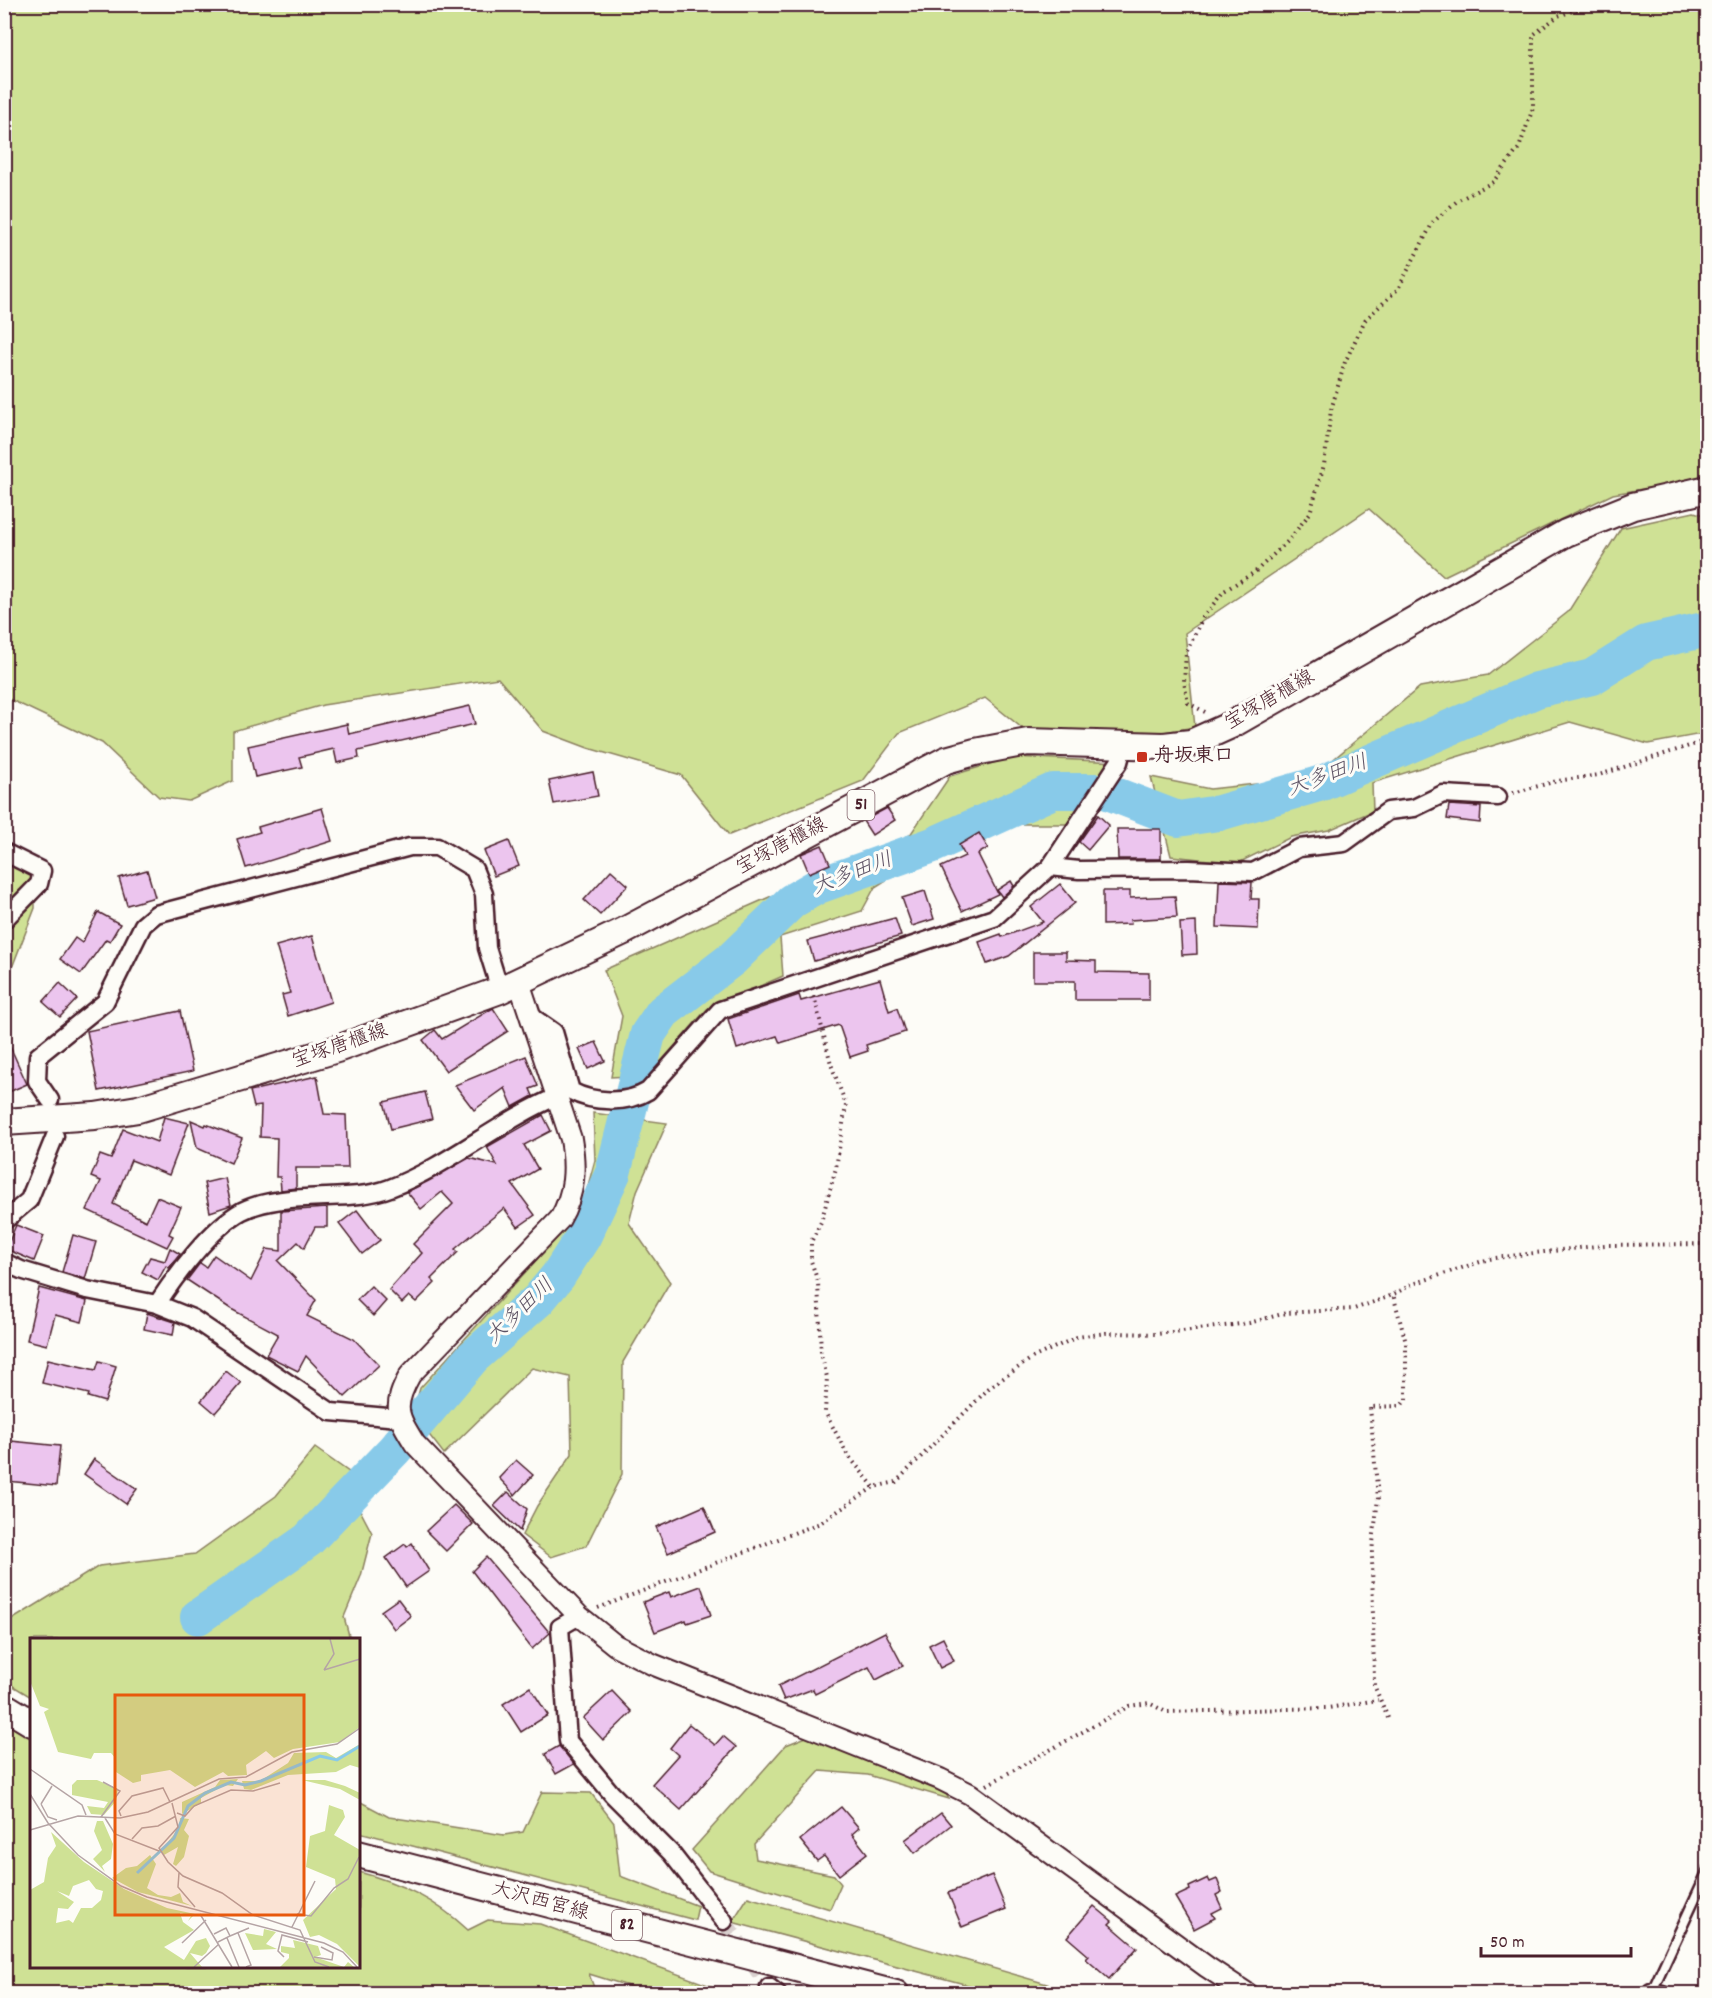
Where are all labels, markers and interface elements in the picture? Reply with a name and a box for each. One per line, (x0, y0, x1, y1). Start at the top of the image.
street label: 宝塚唐櫃線 (1220, 664, 1320, 738)
place label: 舟坂東口 (1154, 743, 1234, 771)
water label: 大多田川 (1283, 749, 1373, 805)
marker: 舟坂東口 (1135, 750, 1149, 764)
road number: 51 (848, 790, 874, 820)
street label: 宝塚唐櫃線 (731, 811, 833, 883)
water label: 大多田川 (808, 846, 898, 904)
street label: 宝塚唐櫃線 (288, 1017, 392, 1077)
water label: 大多田川 (480, 1272, 562, 1352)
inset map (30, 1638, 360, 1968)
street label: 大沢西宮線 (488, 1876, 592, 1928)
road number: 82 (612, 1910, 642, 1940)
scale bar (1481, 1920, 1631, 1958)
text: 50 m (1490, 1931, 1525, 1956)

